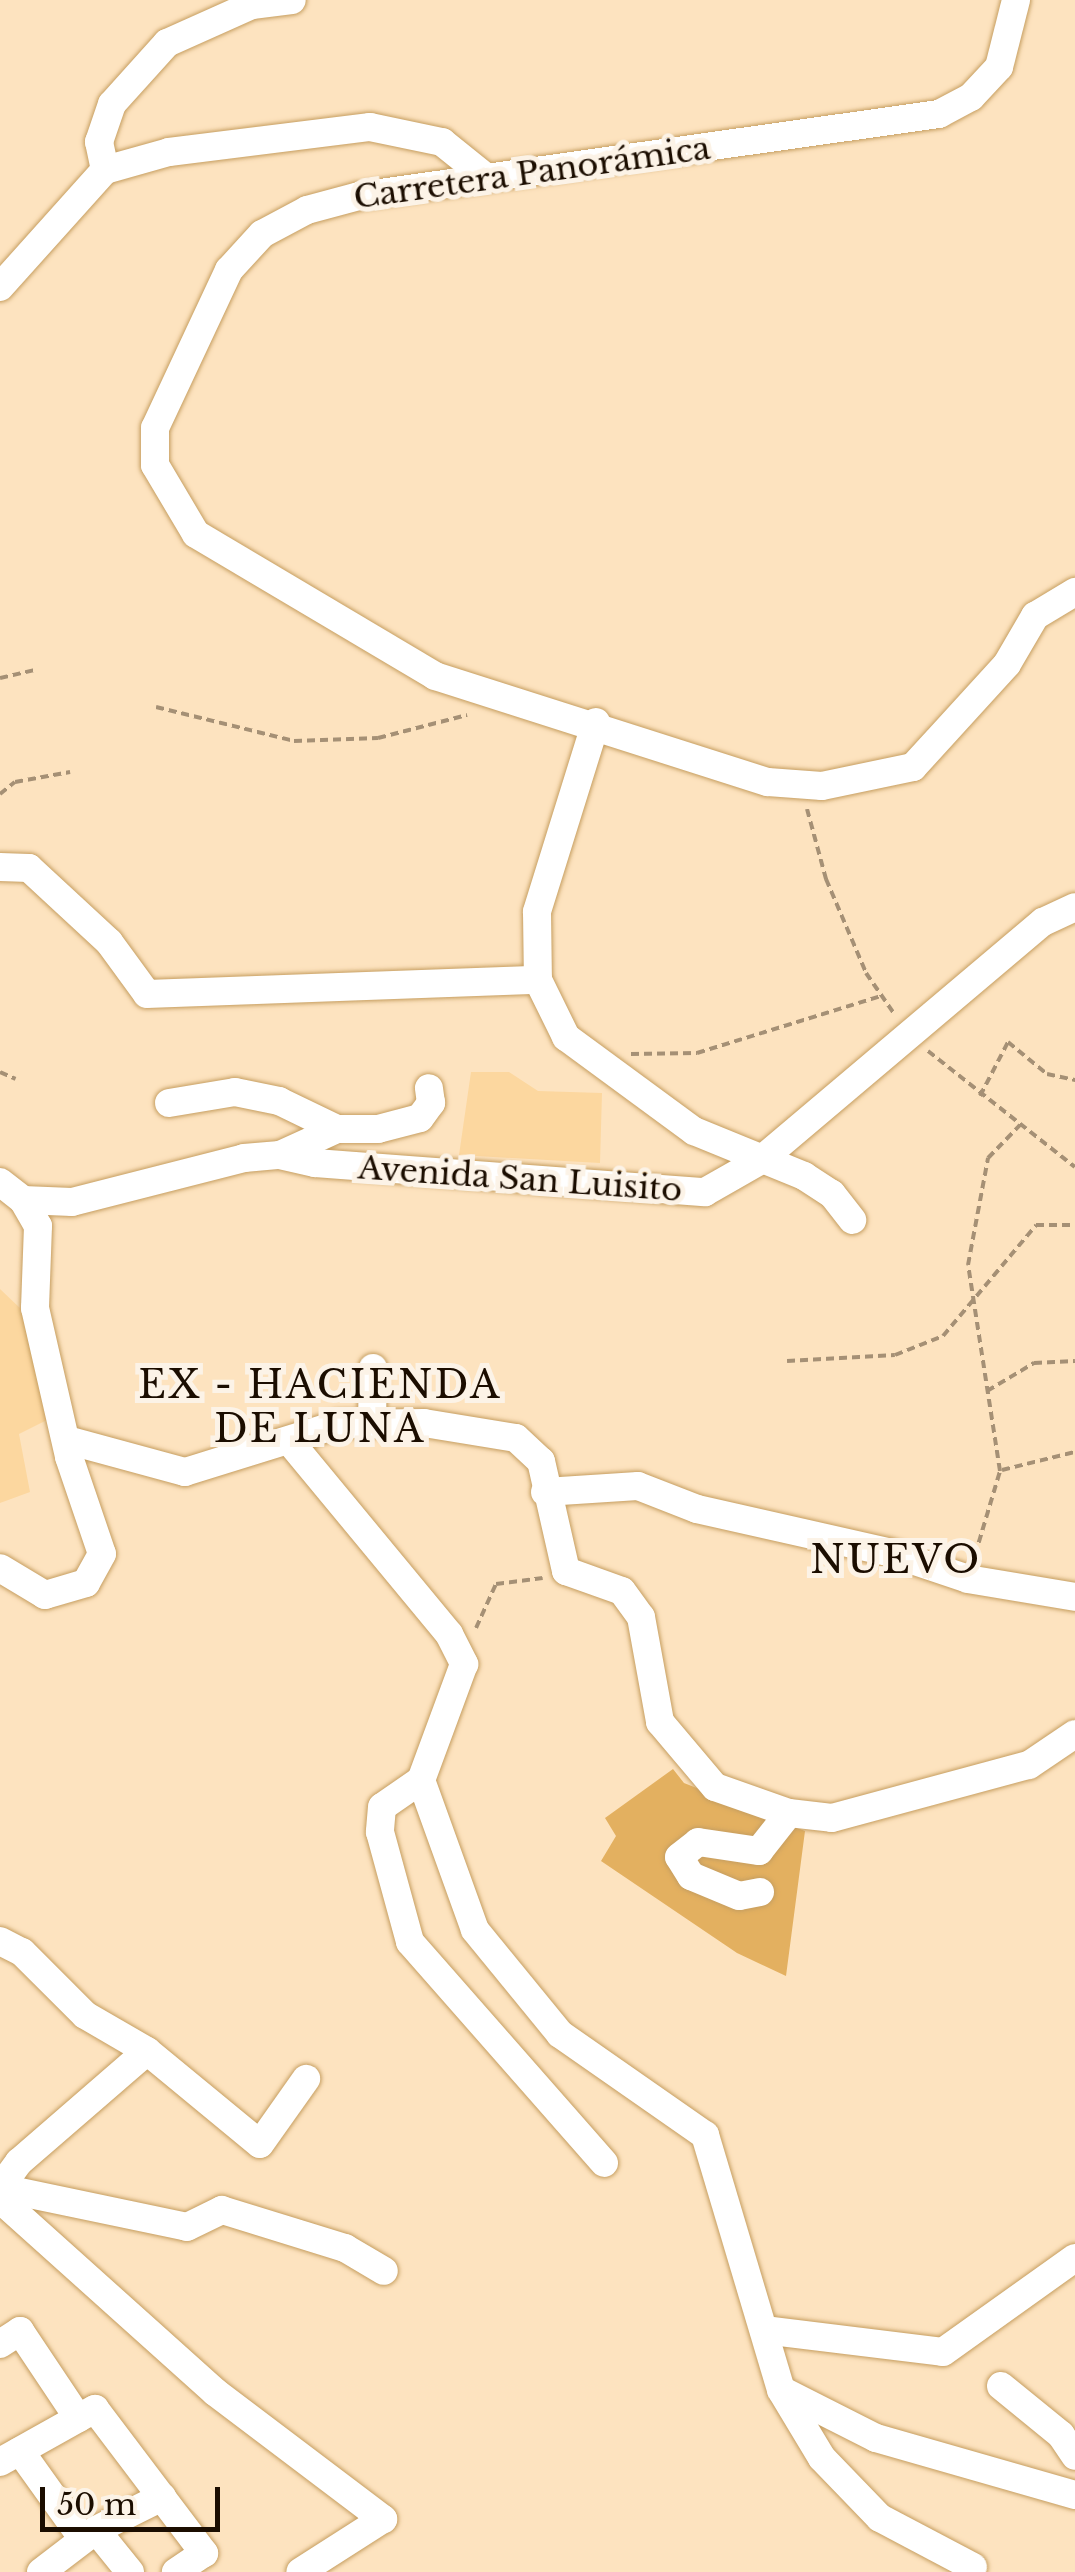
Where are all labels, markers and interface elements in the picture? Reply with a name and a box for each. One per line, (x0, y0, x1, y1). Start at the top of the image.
street label: Carretera Panorámica (351, 129, 713, 217)
street label: Avenida San Luisito (356, 1149, 684, 1209)
district label: EX - HACIENDA DE LUNA (138, 1362, 502, 1452)
district label: NUEVO (810, 1537, 982, 1583)
scale bar (45, 2467, 225, 2529)
text: 50 m (57, 2486, 136, 2523)

